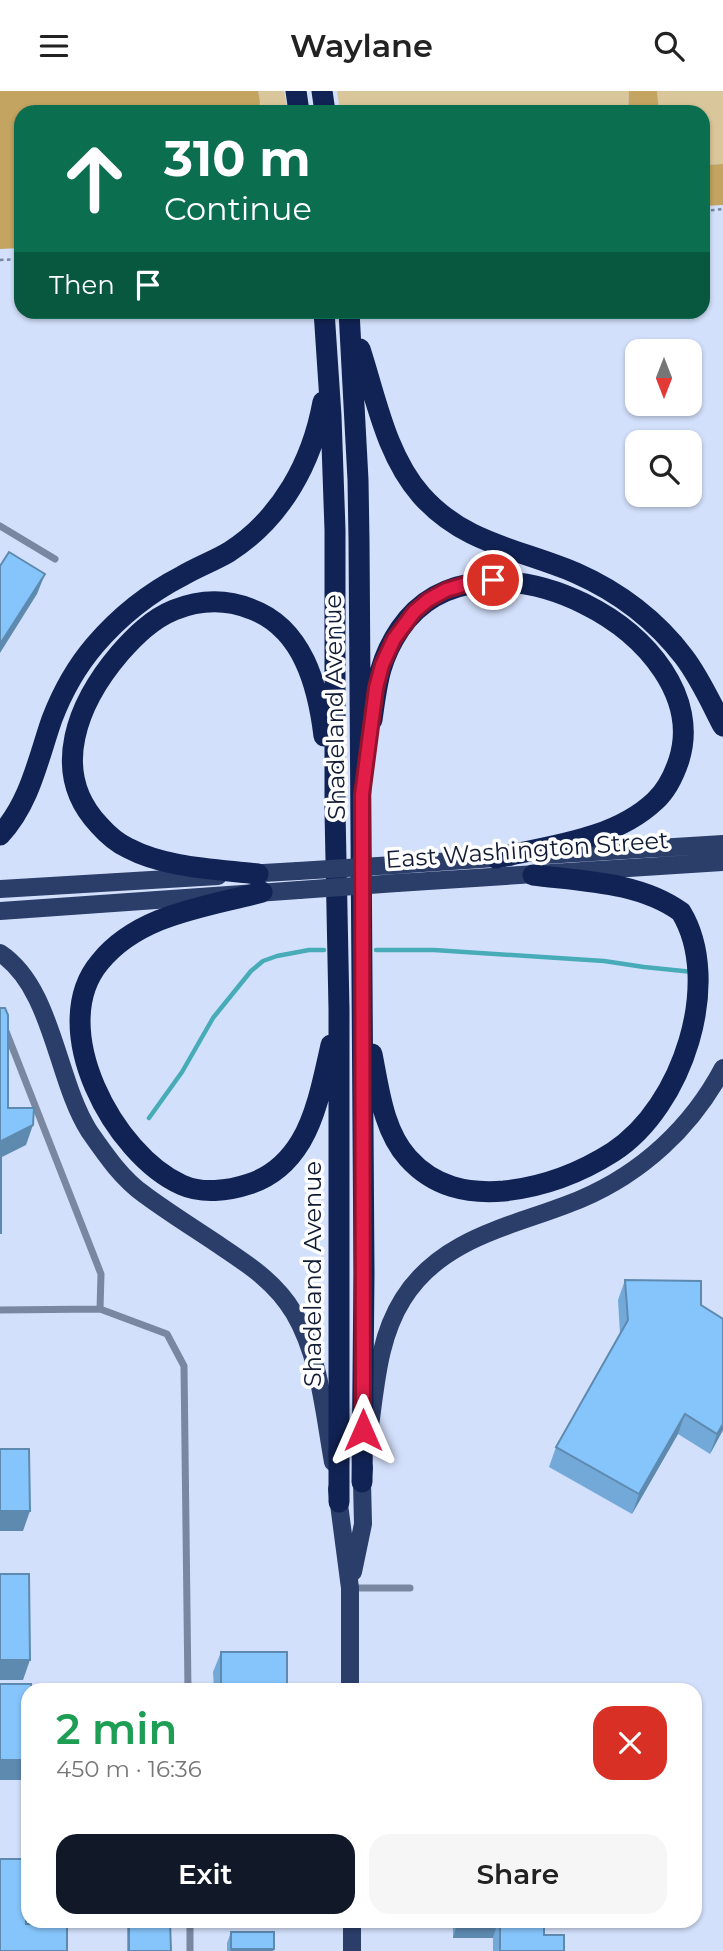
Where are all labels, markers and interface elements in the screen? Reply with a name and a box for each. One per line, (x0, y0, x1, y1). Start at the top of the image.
text: Waylane (290, 26, 433, 65)
icon: menu (35, 27, 73, 65)
icon: search (650, 27, 688, 65)
text: 310 m (164, 129, 311, 188)
icon: ahead (49, 133, 140, 224)
text: Continue (164, 189, 312, 228)
icon: arrive (129, 266, 167, 304)
text: Then (49, 269, 115, 301)
north arrow (625, 339, 702, 417)
map controls (625, 339, 702, 507)
button: search (625, 430, 702, 507)
pin (463, 550, 523, 610)
icon: arrive (474, 561, 512, 599)
street label: Shadeland Avenue (318, 594, 351, 820)
street label: East Washington Street (384, 825, 670, 874)
street label: Shadeland Avenue (298, 1161, 327, 1387)
position arrow (326, 1393, 400, 1467)
text: 2 min (56, 1703, 177, 1755)
button: close (593, 1706, 667, 1780)
text: 450 m · 16:36 (56, 1755, 202, 1783)
button: Exit (56, 1834, 355, 1914)
button: Share (369, 1834, 667, 1914)

